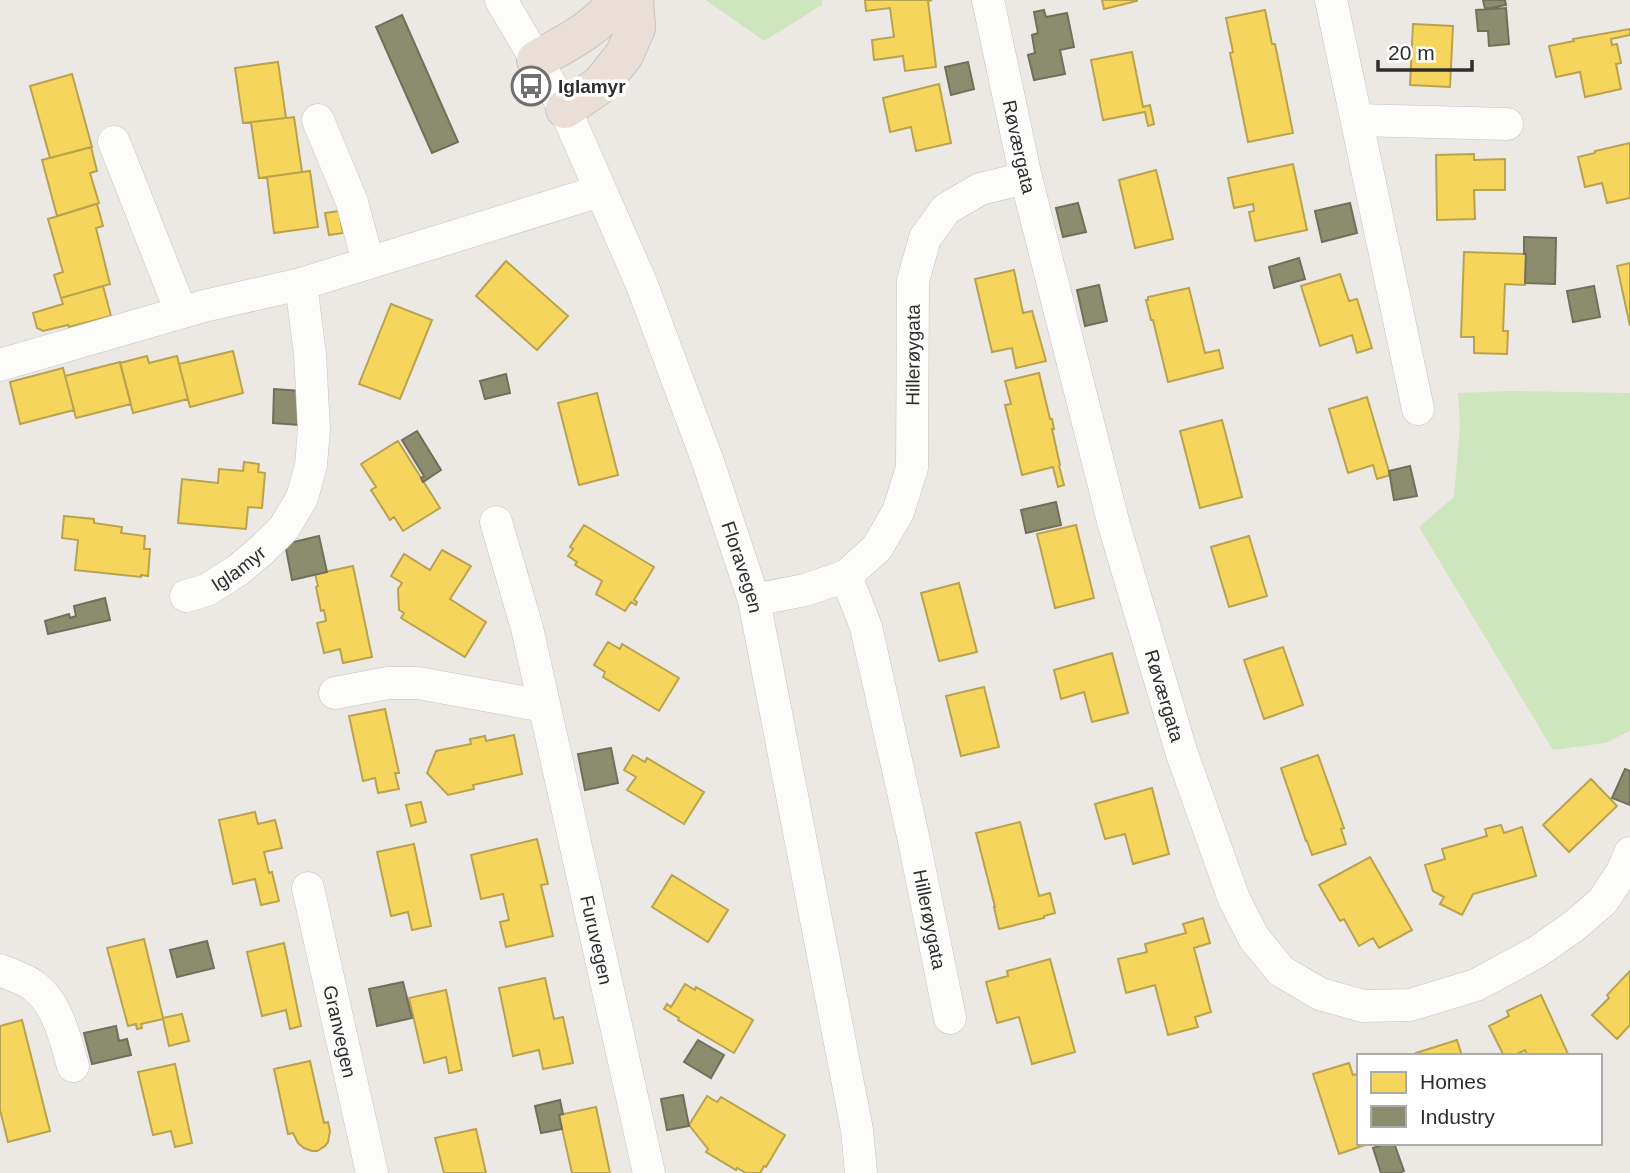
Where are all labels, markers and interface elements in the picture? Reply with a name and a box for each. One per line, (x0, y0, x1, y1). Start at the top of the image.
scale bar (1378, 28, 1472, 72)
text: 20 m (1388, 41, 1435, 64)
bus stop icon: Iglamyr (510, 65, 552, 107)
place label: Iglamyr (558, 76, 626, 97)
street label: Røværgata (999, 98, 1040, 196)
street label: Hillerøygata (902, 304, 923, 406)
street label: Floravegen (718, 518, 767, 614)
street label: Iglamyr (207, 541, 270, 595)
street label: Røværgata (1141, 647, 1188, 745)
street label: Hillerøygata (910, 867, 950, 972)
street label: Furuvegen (577, 893, 617, 986)
street label: Granvegen (320, 983, 361, 1080)
legend (1357, 1054, 1602, 1145)
text: Homes (1420, 1070, 1487, 1093)
text: Industry (1420, 1105, 1495, 1128)

